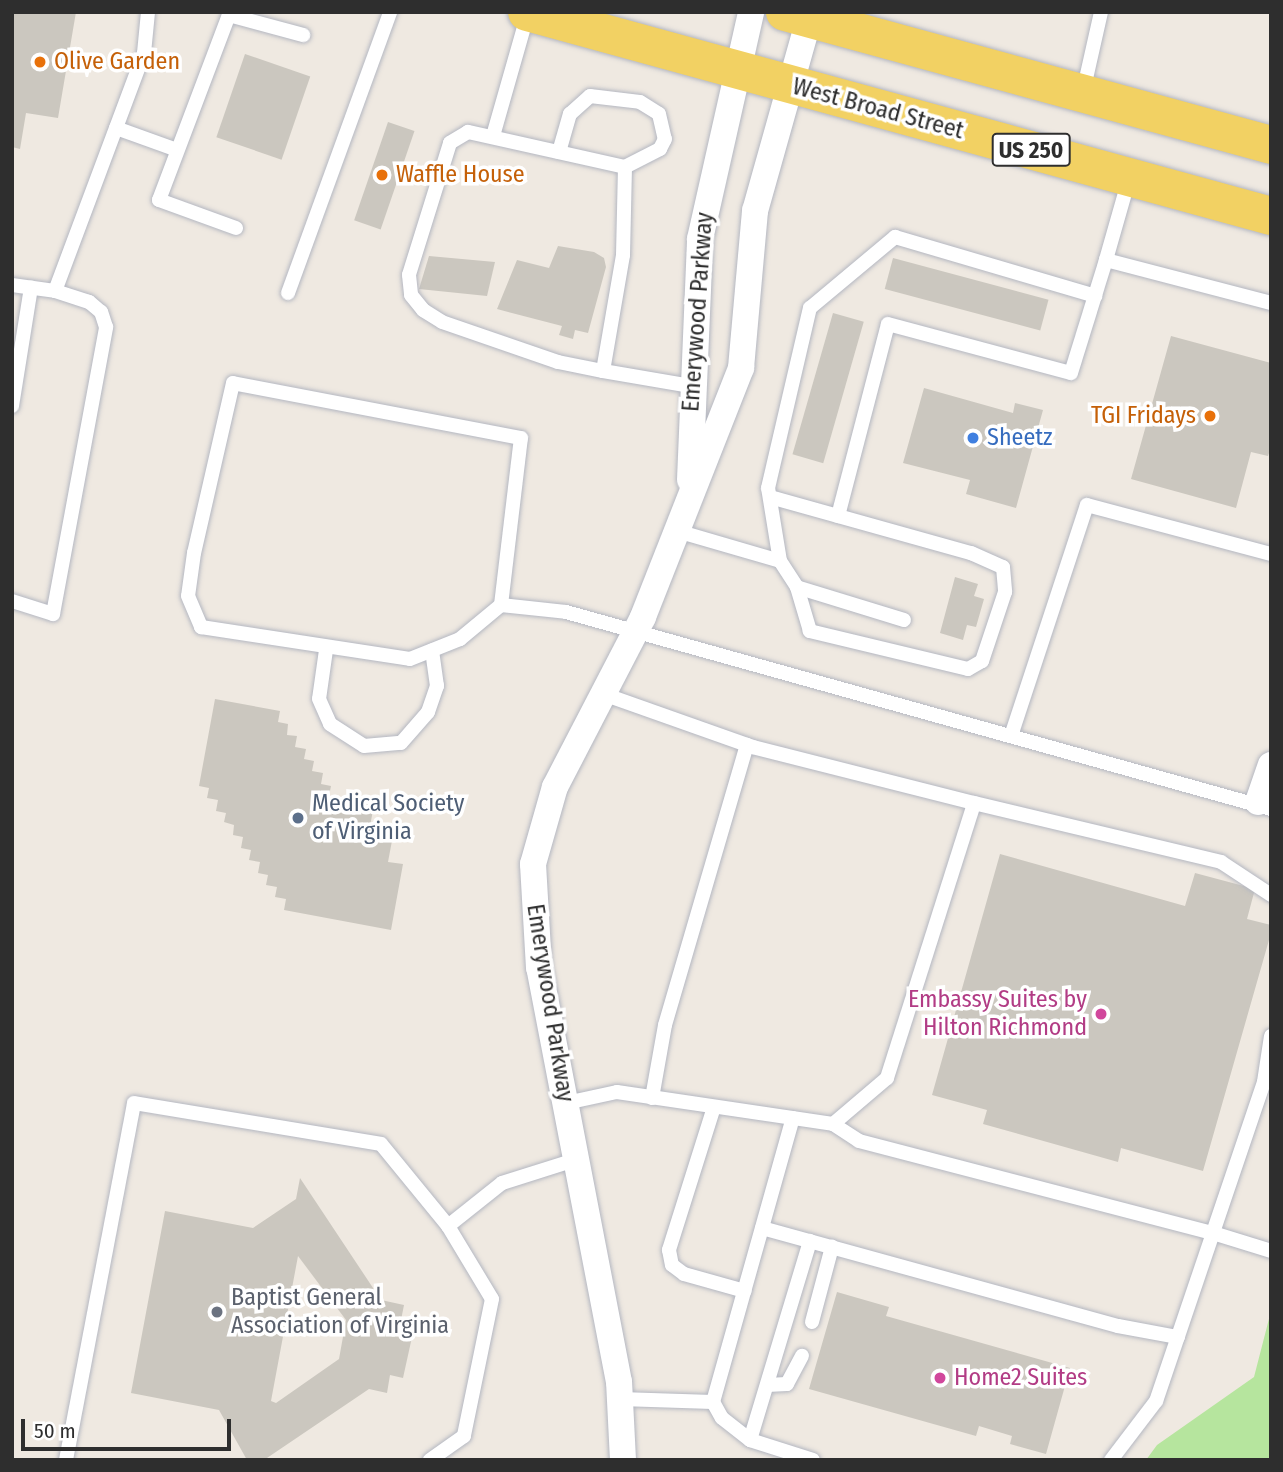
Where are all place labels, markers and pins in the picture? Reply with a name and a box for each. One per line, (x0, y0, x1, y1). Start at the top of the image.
place label: Olive Garden (54, 48, 180, 76)
marker: Olive Garden (32, 54, 48, 70)
place label: Waffle House (396, 161, 525, 189)
marker: Waffle House (374, 167, 390, 183)
place label: TGI Fridays (1091, 402, 1196, 430)
marker: TGI Fridays (1202, 408, 1218, 424)
place label: Sheetz (987, 424, 1053, 452)
marker: Sheetz (965, 430, 981, 446)
place label: Medical Society of Virginia (312, 790, 465, 846)
marker: Medical Society of Virginia (290, 810, 306, 826)
place label: Embassy Suites by Hilton Richmond (908, 986, 1087, 1042)
marker: Embassy Suites by Hilton Richmond (1093, 1006, 1109, 1022)
place label: Baptist General Association of Virginia (231, 1284, 449, 1340)
marker: Baptist General Association of Virginia (209, 1304, 225, 1320)
place label: Home2 Suites (954, 1364, 1087, 1392)
marker: Home2 Suites (932, 1370, 948, 1386)

